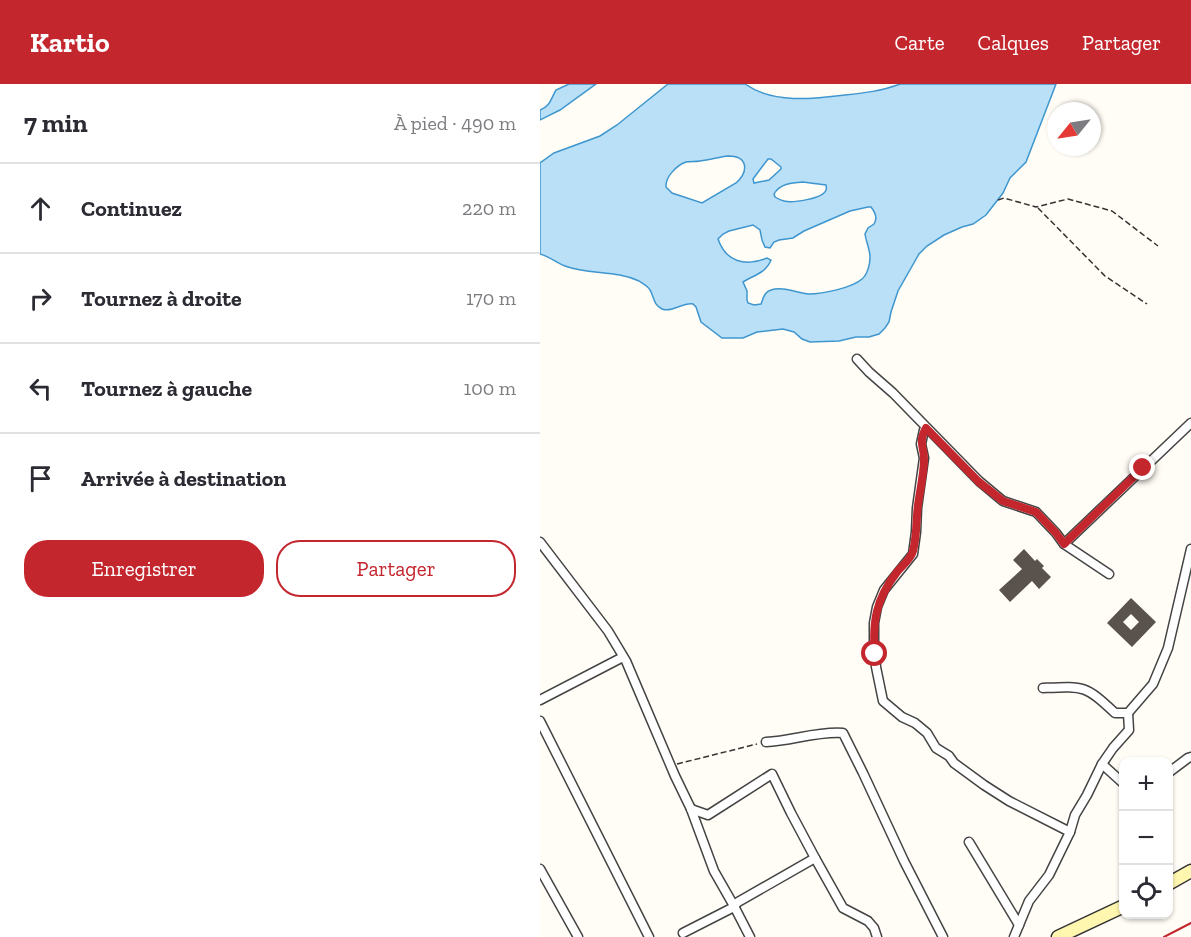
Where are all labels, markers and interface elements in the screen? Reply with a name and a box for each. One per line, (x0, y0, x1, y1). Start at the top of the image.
text: Kartio (30, 26, 110, 59)
text: Carte (894, 30, 945, 55)
text: Calques (978, 30, 1049, 55)
text: Partager (1082, 30, 1161, 55)
north arrow (1047, 102, 1101, 156)
text: 7 min (24, 107, 88, 139)
text: À pied · 490 m (394, 111, 516, 135)
icon: ahead (24, 192, 57, 225)
text: Continuez (81, 195, 182, 222)
text: 220 m (462, 196, 516, 220)
icon: right (24, 282, 57, 315)
text: Tournez à droite (81, 285, 242, 312)
text: 170 m (466, 286, 516, 310)
icon: left (24, 372, 57, 405)
text: Tournez à gauche (81, 375, 252, 402)
text: 100 m (463, 376, 516, 400)
route end (1129, 454, 1155, 480)
icon: arrive (24, 462, 57, 495)
text: Arrivée à destination (81, 465, 286, 492)
button: Enregistrer (24, 540, 264, 597)
button: Partager (276, 540, 516, 597)
route start (861, 640, 887, 666)
map controls (1119, 757, 1173, 919)
button: + (1119, 757, 1173, 811)
button: − (1119, 811, 1173, 865)
button: locate (1119, 865, 1173, 919)

